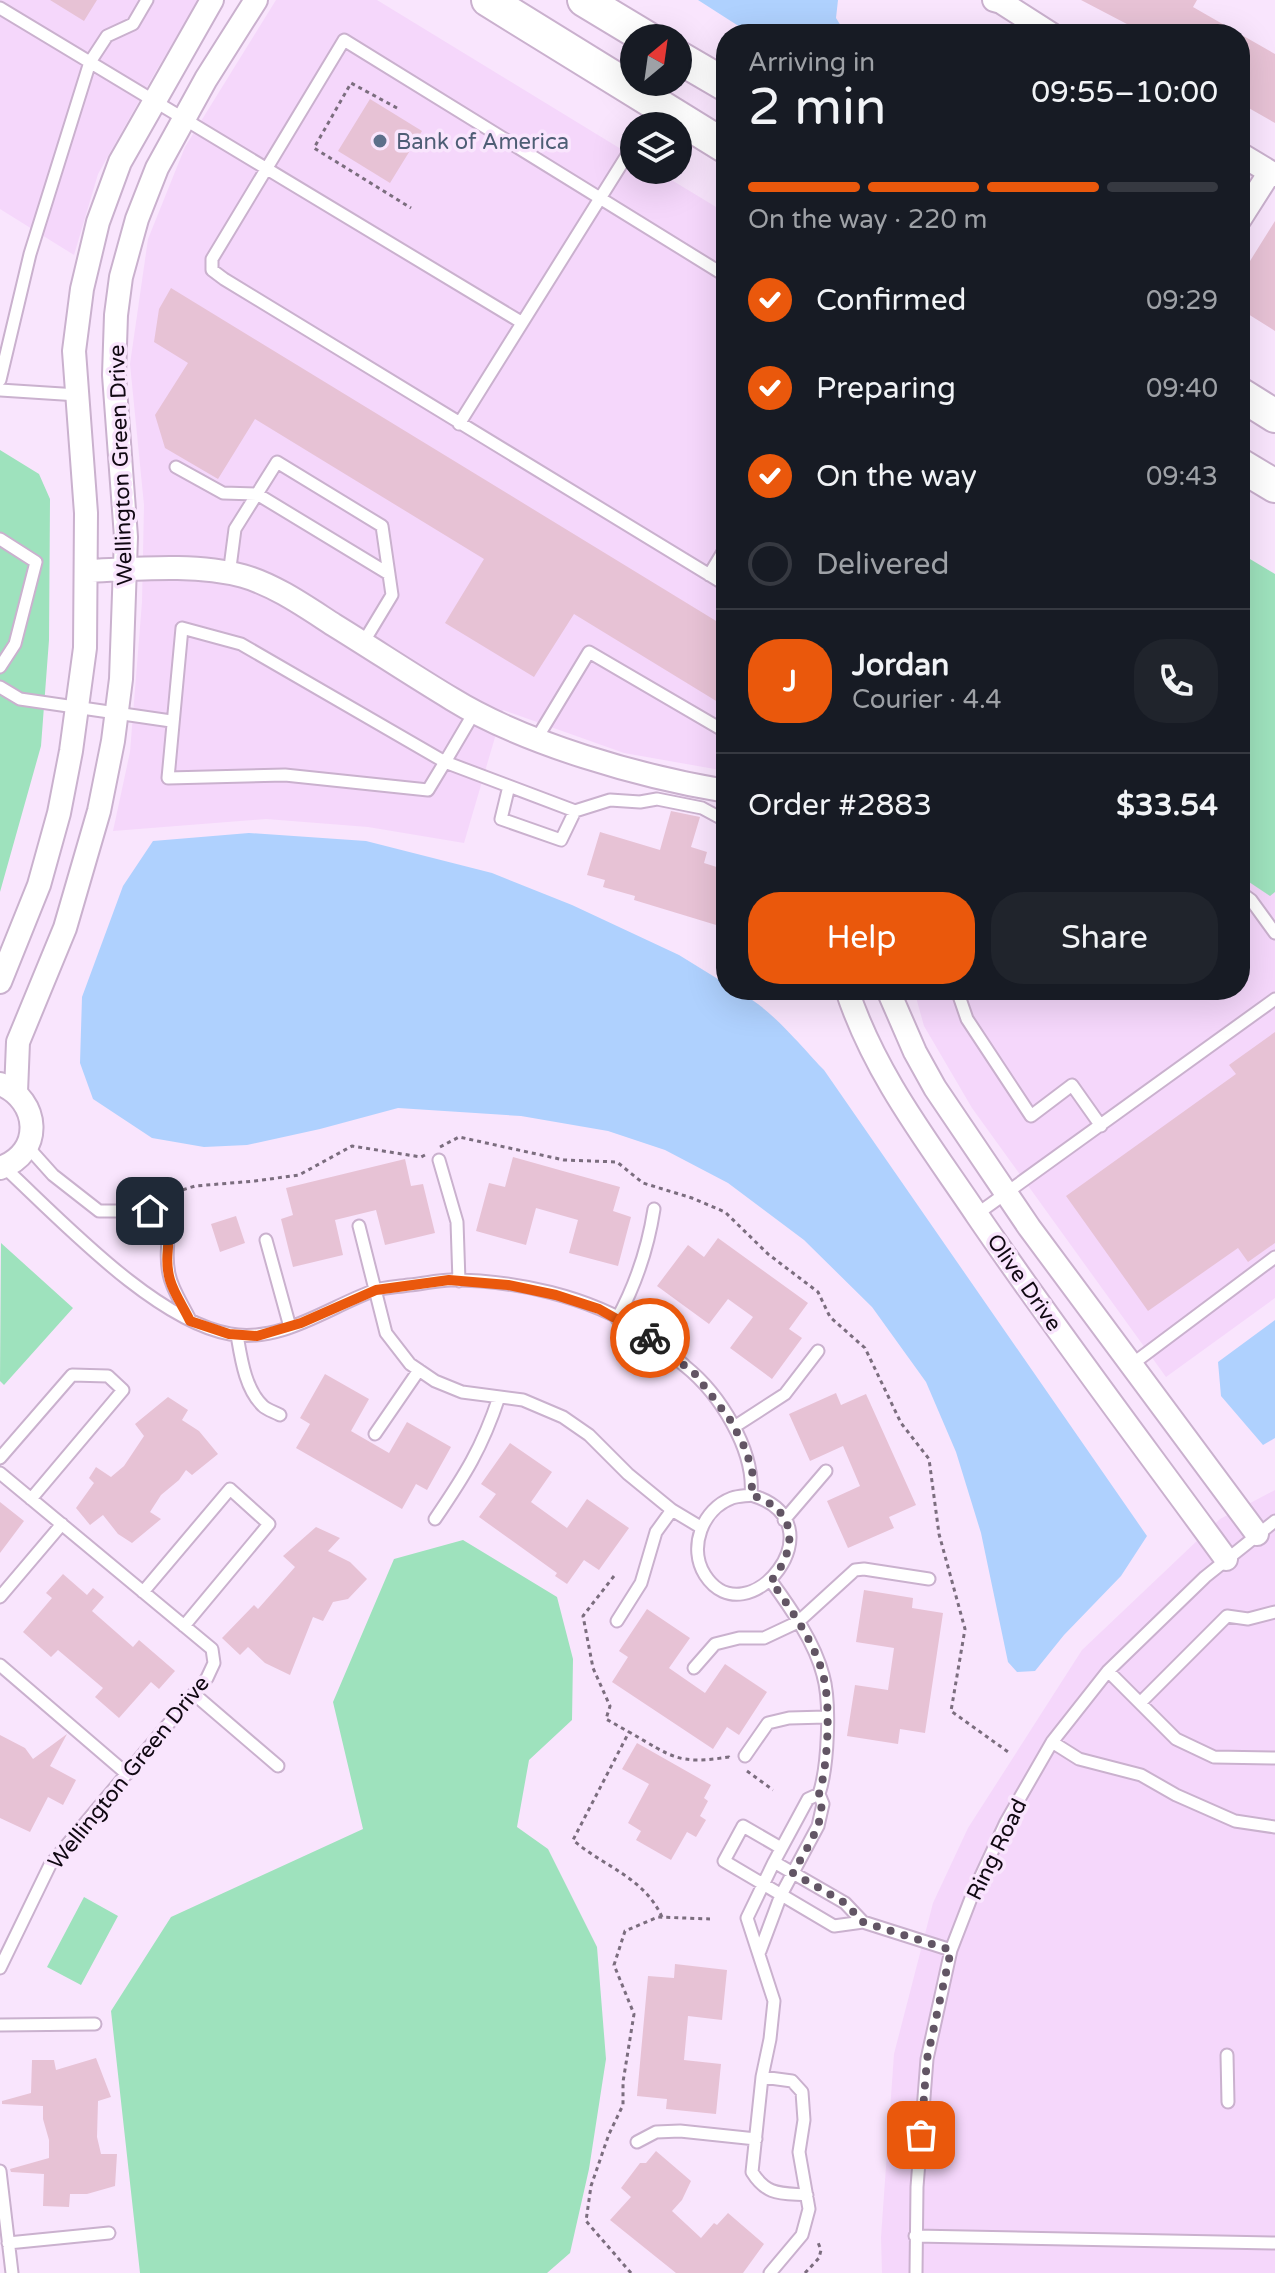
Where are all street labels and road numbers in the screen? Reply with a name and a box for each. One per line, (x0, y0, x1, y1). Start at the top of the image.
street label: Wellington Green Drive (104, 344, 138, 586)
street label: Olive Drive (981, 1229, 1067, 1336)
street label: Wellington Green Drive (43, 1671, 215, 1875)
street label: Ring Road (961, 1795, 1033, 1904)

